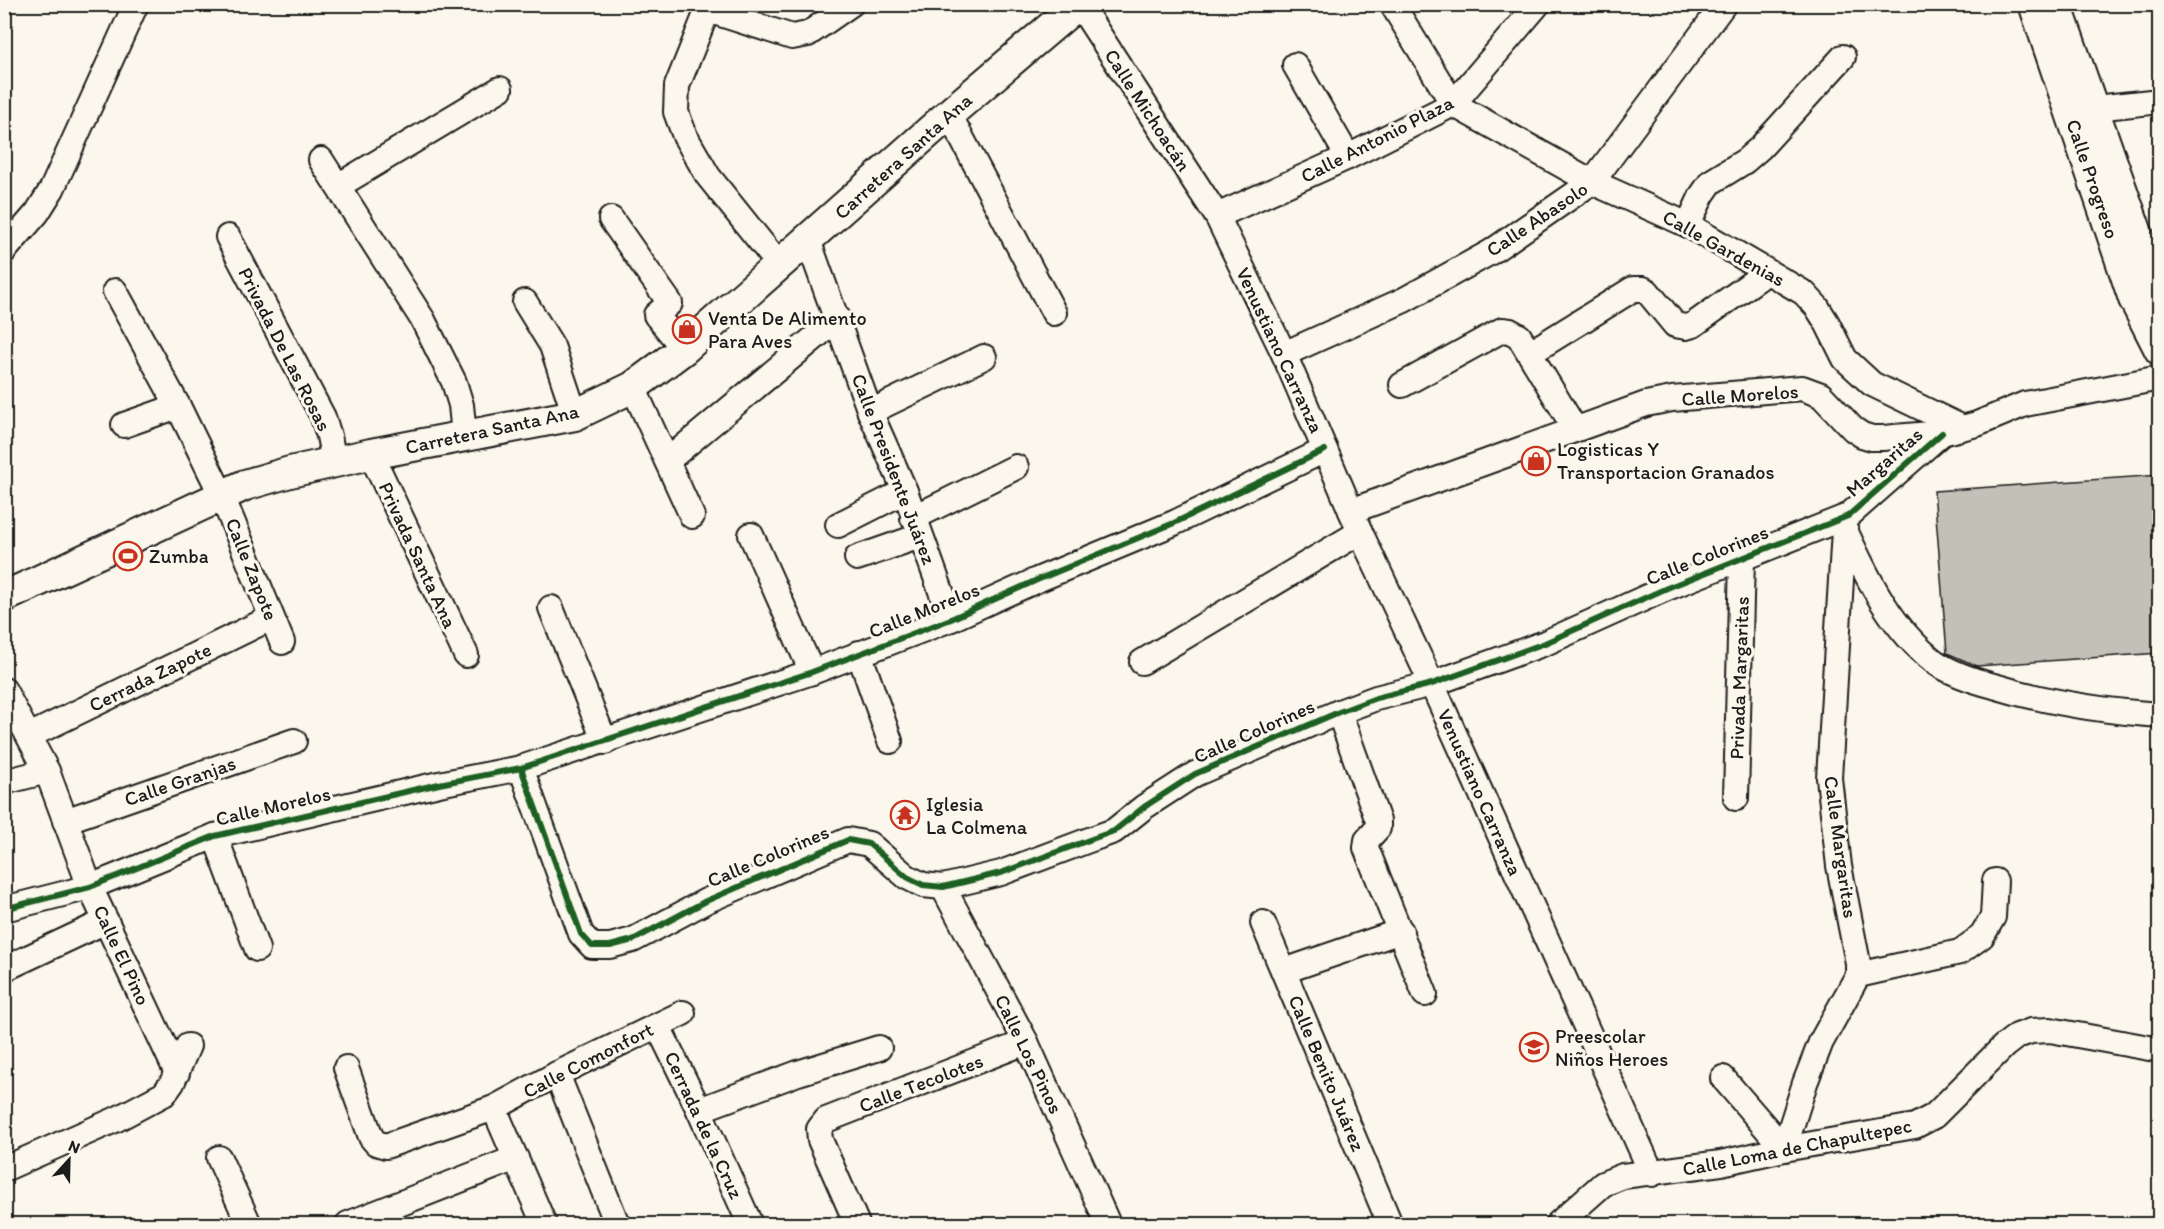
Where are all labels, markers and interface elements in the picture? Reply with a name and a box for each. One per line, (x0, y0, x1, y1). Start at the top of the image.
street label: Calle Michoacán (1100, 44, 1196, 176)
street label: Carretera Santa Ana (829, 88, 977, 224)
street label: Calle Antonio Plaza (1297, 90, 1458, 188)
street label: Calle Progreso (2061, 116, 2125, 242)
street label: Calle Abasolo (1482, 176, 1592, 262)
street label: Calle Gardenias (1659, 204, 1789, 292)
street label: Privada De Las Rosas (233, 263, 337, 435)
street label: Venustiano Carranza (1231, 263, 1329, 437)
place label: Venta De Alimento Para Aves (708, 306, 867, 353)
shop icon: Venta De Alimento Para Aves (671, 313, 703, 345)
street label: Calle Presidente Juárez (847, 370, 942, 568)
street label: Calle Morelos (1681, 379, 1799, 411)
street label: Carretera Santa Ana (403, 399, 582, 459)
street label: Margaritas (1841, 422, 1927, 502)
place label: Logisticas Y Transportacion Granados (1557, 437, 1775, 484)
shop icon: Logisticas Y Transportacion Granados (1520, 445, 1552, 477)
street label: Privada Santa Ana (374, 478, 463, 633)
street label: Calle Zapote (221, 514, 283, 624)
street label: Calle Colorines (1642, 520, 1772, 590)
sports icon: Zumba (112, 540, 144, 572)
place label: Zumba (149, 544, 209, 568)
street label: Calle Morelos (865, 577, 983, 643)
street label: Privada Margaritas (1724, 596, 1754, 760)
street label: Cerrada Zapote (85, 637, 215, 717)
street label: Calle Colorines (1190, 694, 1318, 768)
street label: Venustiano Carranza (1432, 705, 1528, 879)
street label: Calle Granjas (121, 751, 239, 811)
street label: Calle Margaritas (1819, 774, 1863, 920)
street label: Calle Morelos (213, 781, 333, 831)
place label: Iglesia La Colmena (926, 792, 1028, 839)
temple icon: Iglesia La Colmena (889, 799, 921, 831)
street label: Calle Colorines (704, 820, 832, 892)
street label: Calle El Pino (88, 901, 156, 1009)
street label: Calle Los Pinos (990, 991, 1068, 1118)
street label: Calle Benito Juárez (1283, 991, 1371, 1155)
street label: Calle Comonfort (519, 1017, 657, 1103)
place label: Preescolar Niños Heroes (1555, 1024, 1668, 1071)
school or university icon: Preescolar Niños Heroes (1518, 1031, 1550, 1063)
street label: Cerrada de la Cruz (659, 1048, 749, 1203)
street label: Calle Tecolotes (856, 1048, 986, 1118)
street label: Calle Loma de Chapultepec (1680, 1113, 1914, 1181)
north arrow (39, 1130, 99, 1190)
text: N (66, 1136, 83, 1157)

